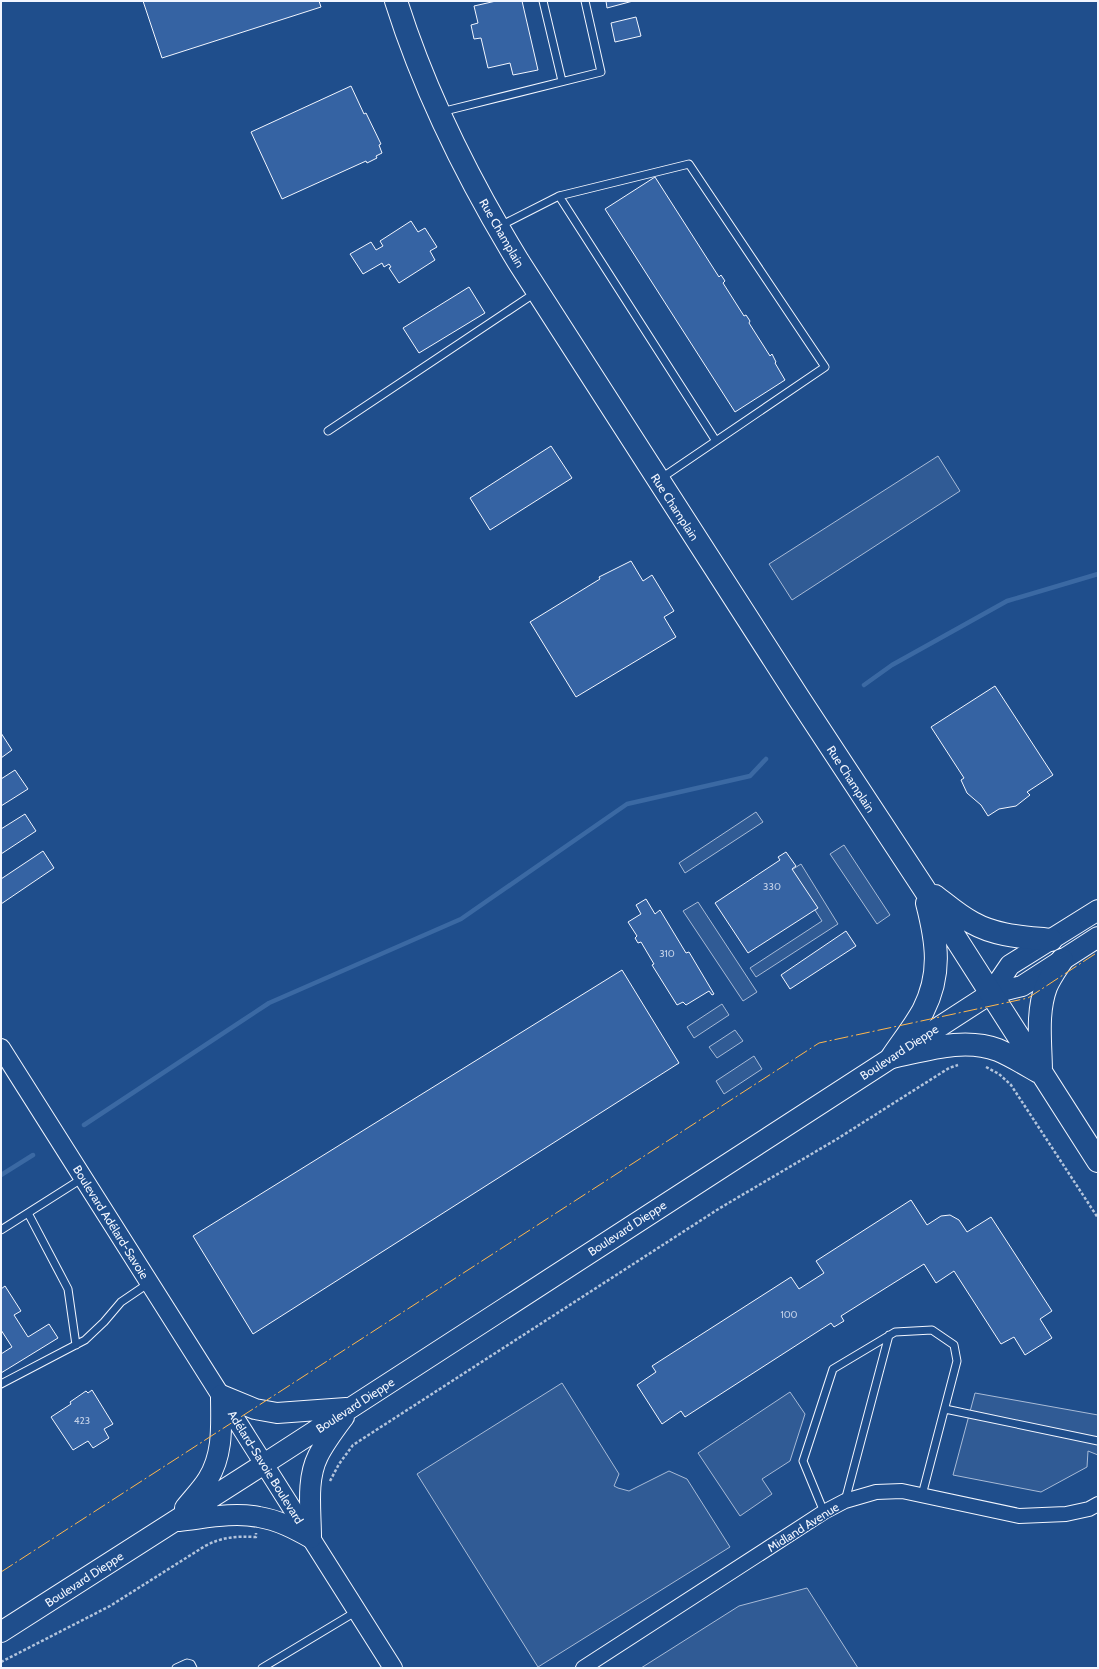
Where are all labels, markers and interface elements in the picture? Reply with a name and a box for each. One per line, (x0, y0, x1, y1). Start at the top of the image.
street label: Rue Champlain (476, 196, 528, 270)
street label: Rue Champlain (648, 471, 702, 544)
street label: Rue Champlain (824, 743, 878, 816)
house number: 330 (763, 880, 781, 893)
house number: 310 (659, 947, 675, 960)
street label: Boulevard Dieppe (857, 1021, 941, 1083)
street label: Boulevard Adélard-Savoie (70, 1162, 152, 1282)
street label: Boulevard Dieppe (585, 1197, 669, 1259)
house number: 100 (780, 1308, 798, 1321)
street label: Boulevard Dieppe (313, 1374, 397, 1436)
street label: Adélard-Savoie Boulevard (225, 1407, 307, 1527)
house number: 423 (74, 1414, 90, 1427)
street label: Midland Avenue (764, 1499, 842, 1555)
street label: Boulevard Dieppe (42, 1548, 126, 1610)

